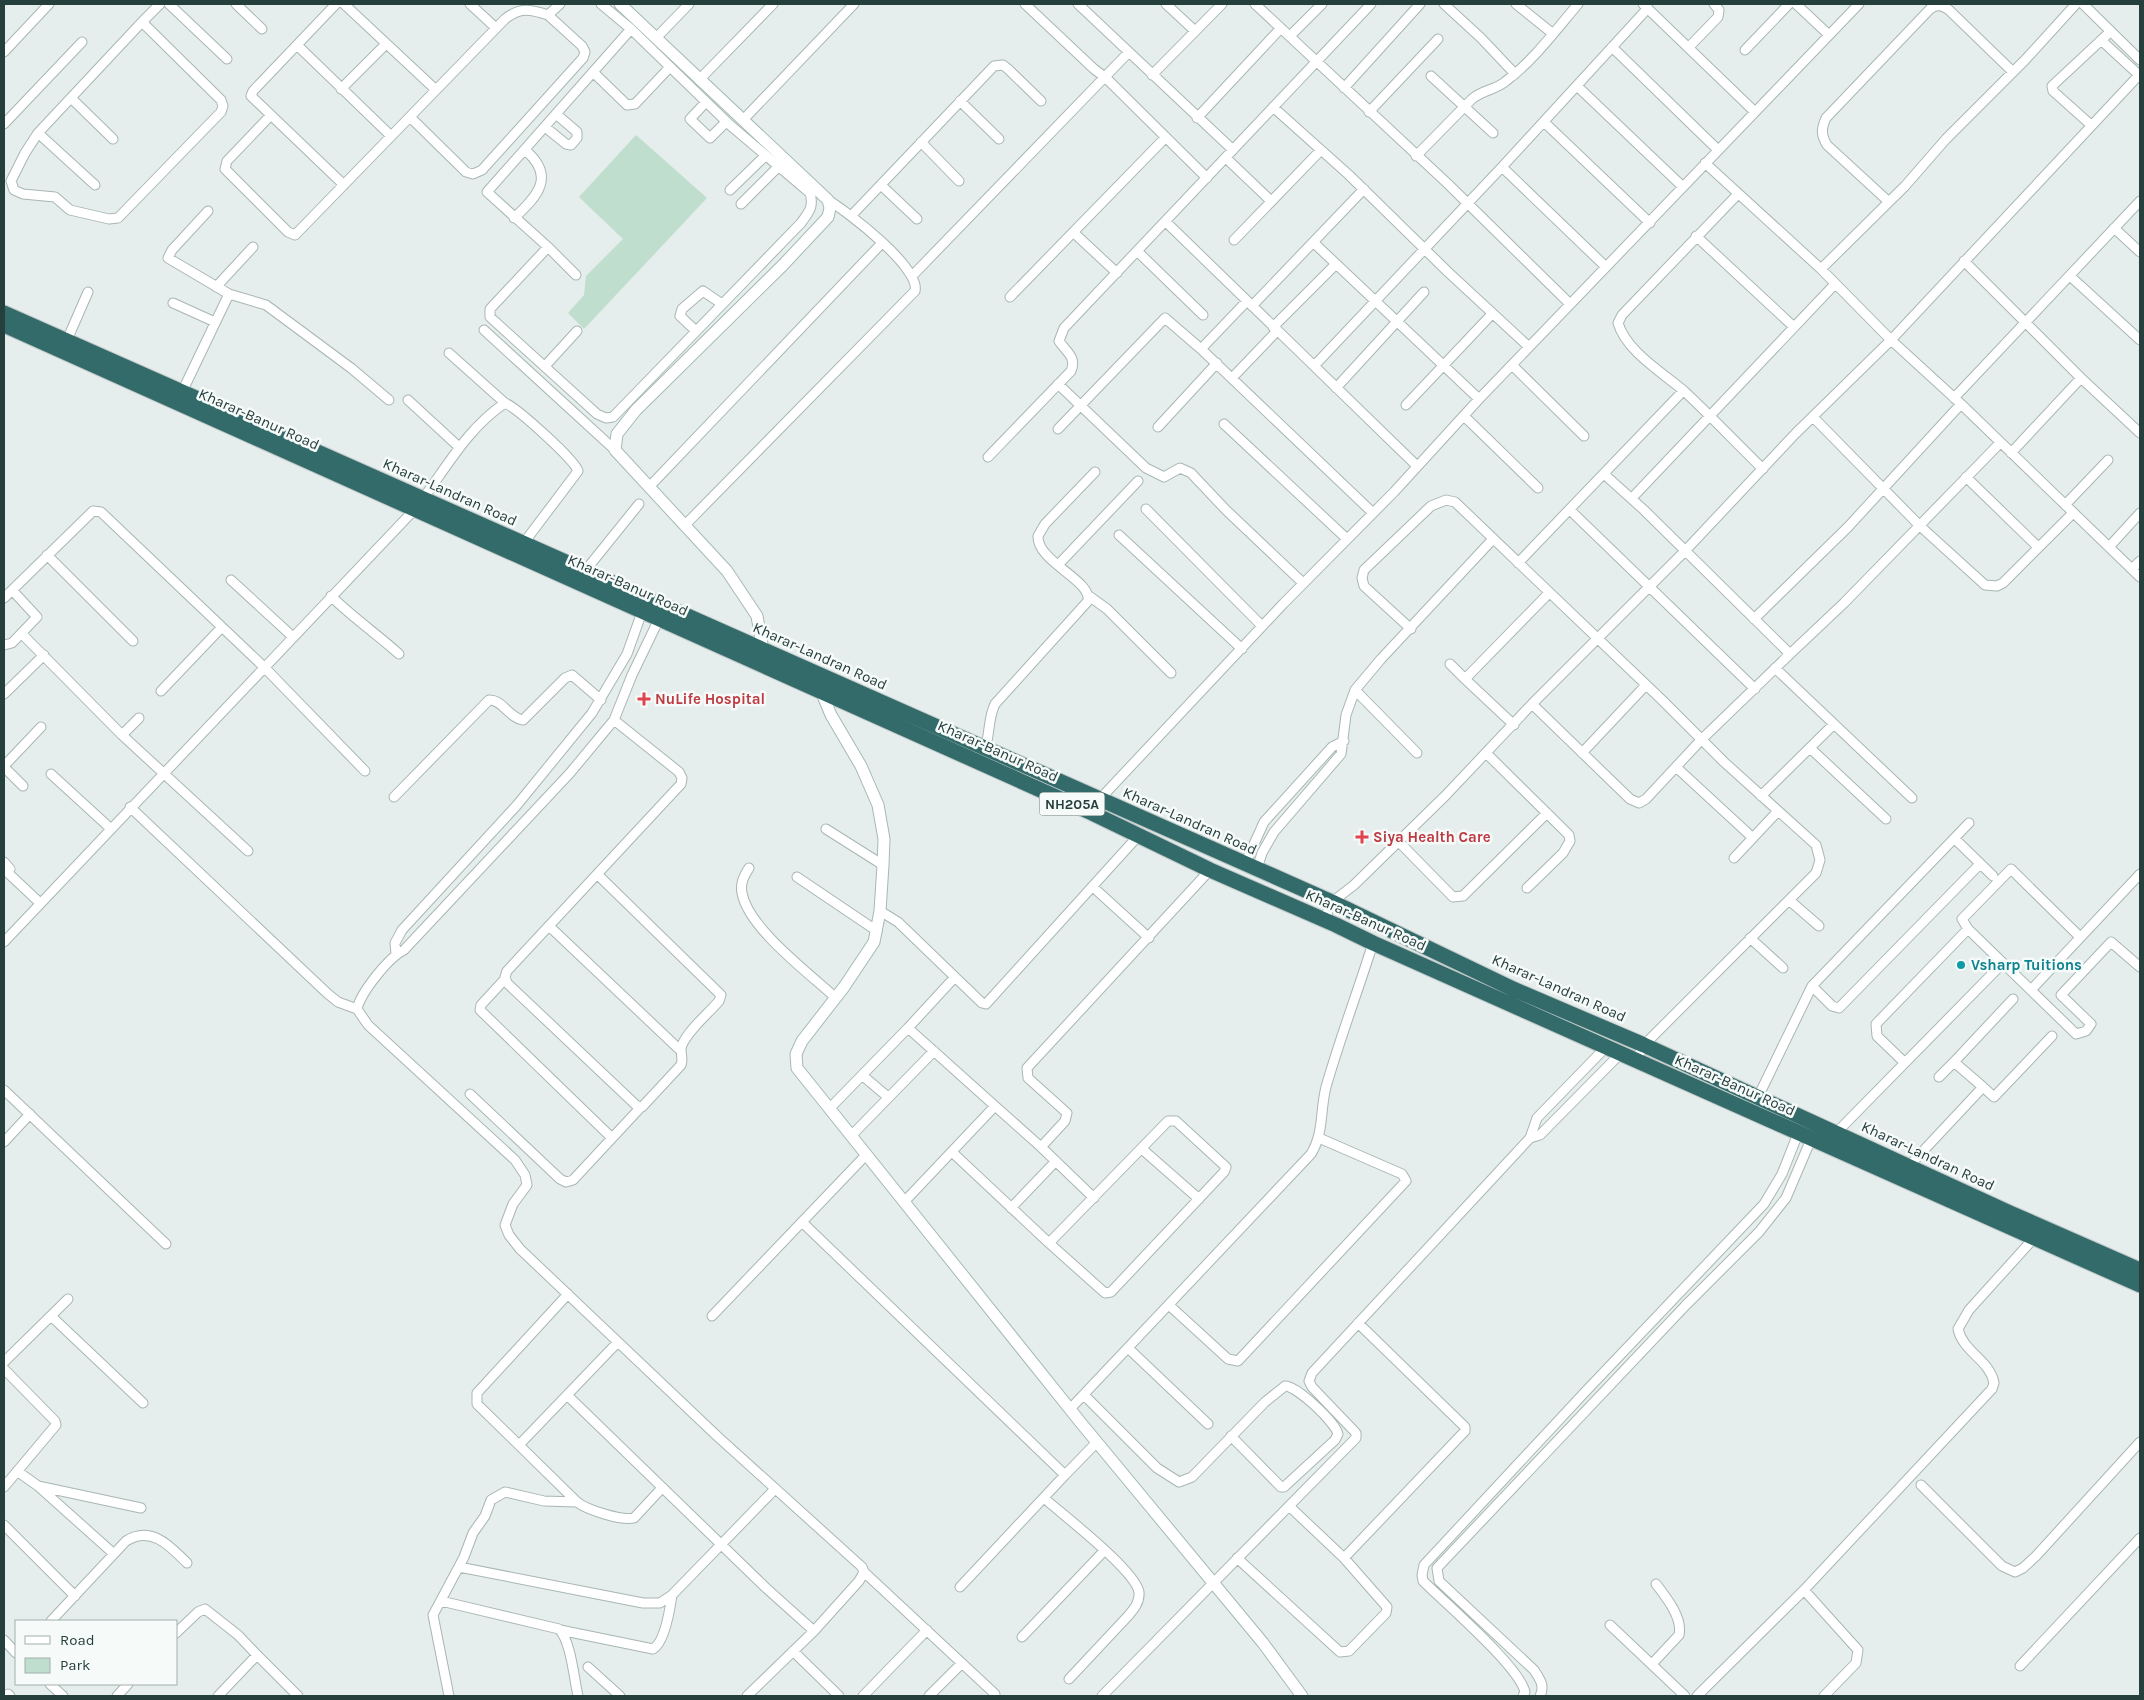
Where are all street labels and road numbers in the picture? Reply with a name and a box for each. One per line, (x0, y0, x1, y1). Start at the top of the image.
street label: Kharar-Banur Road (196, 384, 322, 454)
street label: Kharar-Landran Road (380, 454, 520, 530)
street label: Kharar-Banur Road (565, 550, 691, 620)
street label: Kharar-Landran Road (750, 618, 890, 694)
street label: Kharar-Banur Road (935, 716, 1061, 786)
street label: Kharar-Landran Road (1120, 783, 1260, 859)
road number: NH205A (1040, 792, 1104, 816)
street label: Kharar-Banur Road (1303, 885, 1429, 955)
street label: Kharar-Landran Road (1489, 950, 1629, 1026)
street label: Kharar-Banur Road (1672, 1050, 1798, 1120)
street label: Kharar-Landran Road (1859, 1117, 1997, 1195)

